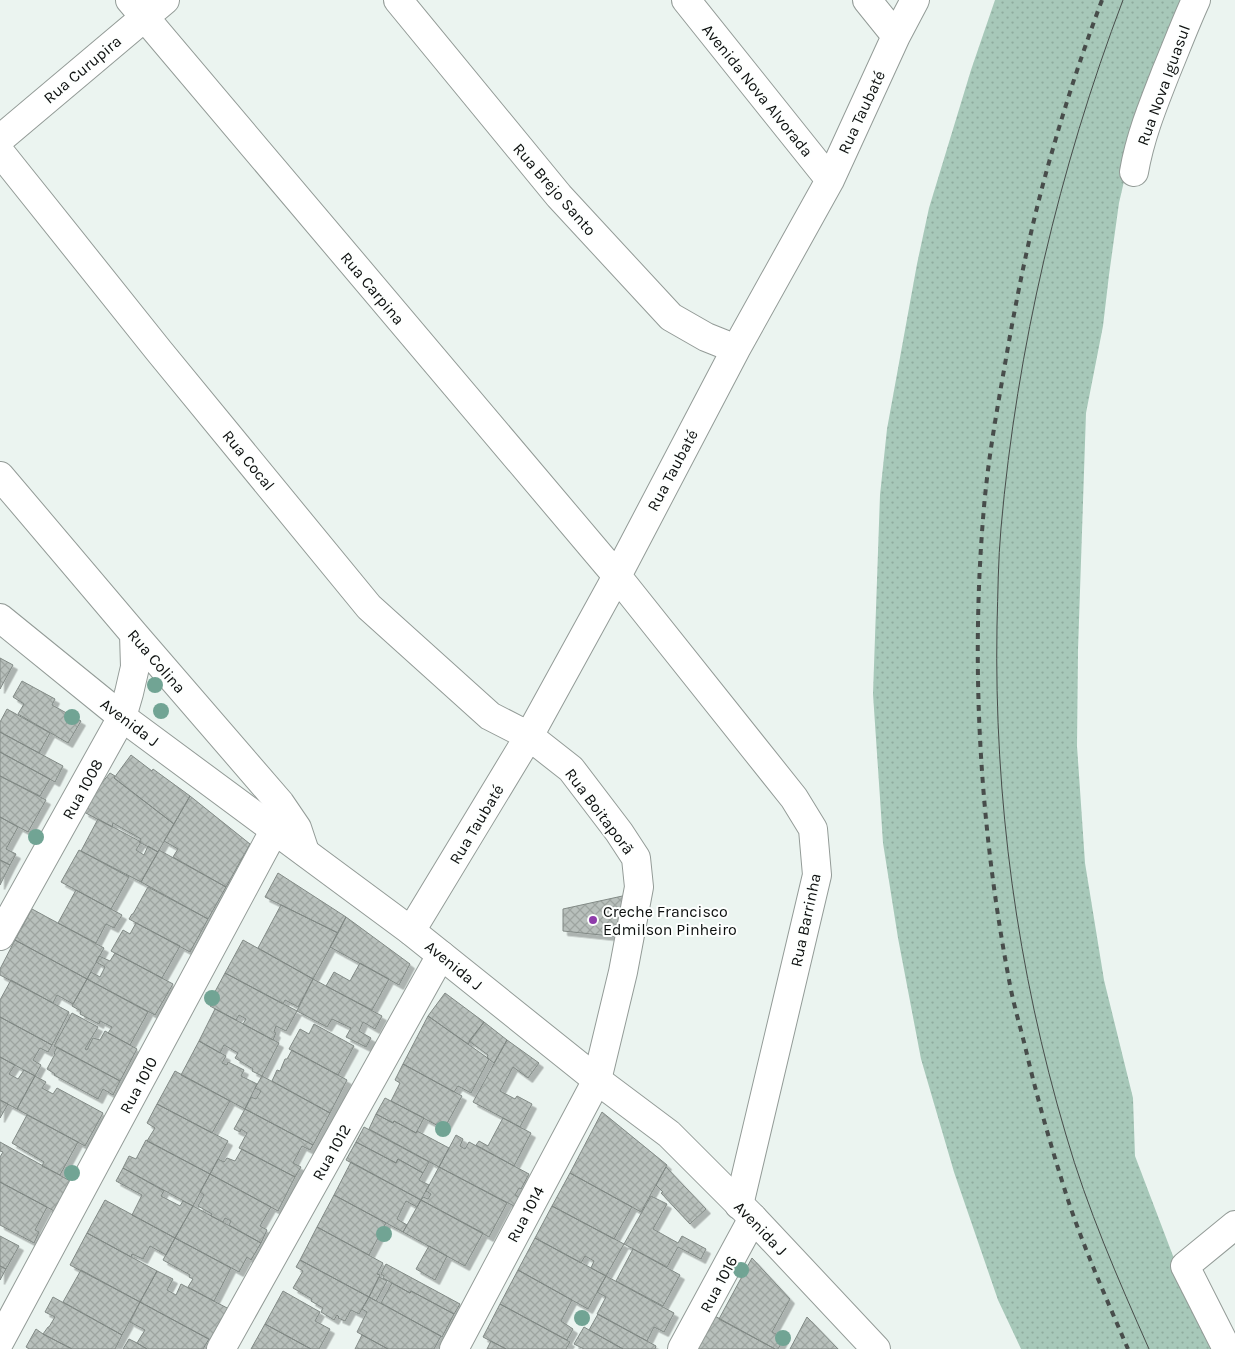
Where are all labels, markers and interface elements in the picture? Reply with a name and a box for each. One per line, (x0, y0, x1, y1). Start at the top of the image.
street label: Avenida Nova Alvorada (698, 20, 817, 161)
street label: Rua Nova Iguasul (1133, 22, 1194, 148)
street label: Rua Curupira (40, 31, 125, 107)
street label: Rua Taubaté (834, 68, 889, 157)
street label: Rua Brejo Santo (509, 139, 600, 240)
street label: Rua Carpina (337, 248, 409, 329)
street label: Rua Cocal (219, 426, 279, 494)
street label: Rua Taubaté (643, 426, 702, 514)
street label: Rua Colina (124, 626, 189, 697)
street label: Avenida J (97, 694, 163, 750)
street label: Rua 1008 (58, 756, 107, 823)
street label: Rua Boitaporã (561, 764, 638, 858)
street label: Rua Taubaté (445, 781, 508, 868)
street label: Rua Barrinha (786, 872, 825, 969)
place label: Creche Francisco Edmilson Pinheiro (603, 902, 737, 939)
marker: Creche Francisco Edmilson Pinheiro (587, 914, 599, 926)
street label: Avenida J (421, 937, 486, 994)
street label: Rua 1010 (116, 1054, 161, 1117)
street label: Rua 1012 (308, 1121, 355, 1184)
street label: Rua 1014 (503, 1183, 548, 1246)
street label: Avenida J (730, 1197, 791, 1259)
street label: Rua 1016 (696, 1253, 741, 1316)

